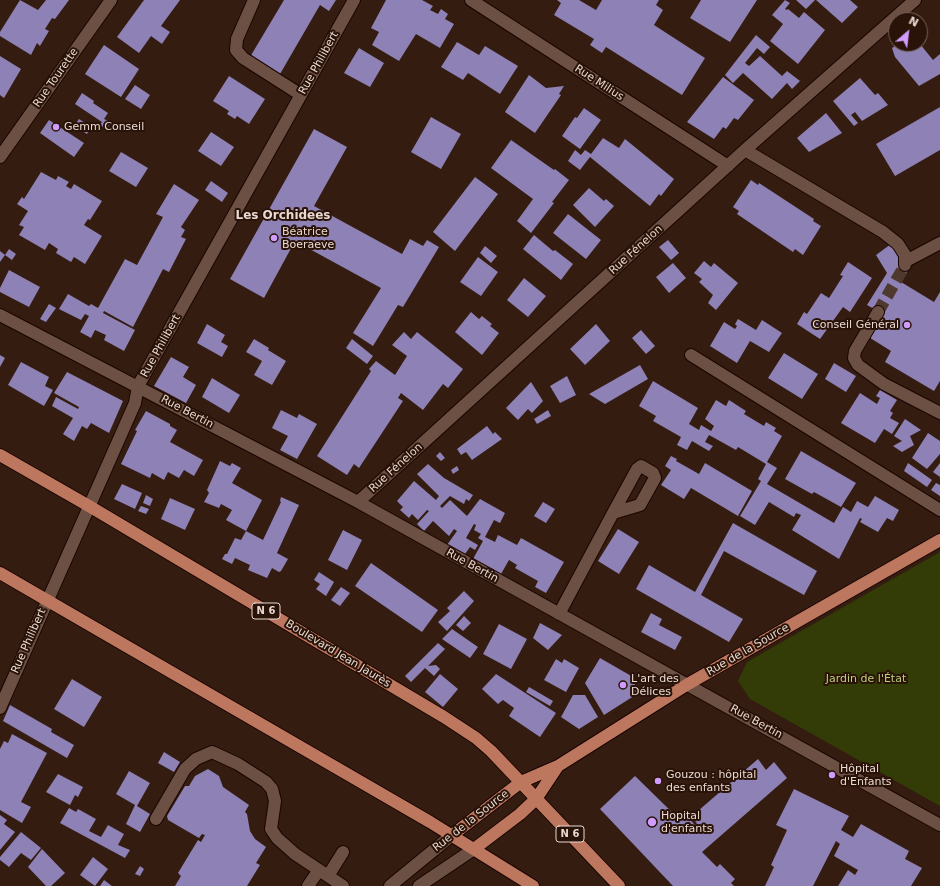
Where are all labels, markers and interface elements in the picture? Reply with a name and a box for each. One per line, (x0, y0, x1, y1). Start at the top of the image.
north arrow (888, 12, 928, 52)
text: N (906, 14, 921, 30)
street label: Rue Philibert (296, 29, 342, 97)
street label: Rue Tourette (31, 46, 81, 110)
street label: Rue Milius (572, 62, 626, 104)
place label: Gemm Conseil (64, 120, 144, 134)
marker: Gemm Conseil (51, 122, 61, 132)
district label: Les Orchidees (235, 209, 331, 223)
street label: Rue Fénelon (607, 223, 665, 277)
place label: Béatrice Boeraeve (282, 225, 334, 251)
marker: Béatrice Boeraeve (269, 233, 279, 243)
street label: Rue Philibert (138, 312, 184, 380)
place label: Conseil Général (812, 318, 899, 332)
marker: Conseil Général (902, 320, 912, 330)
street label: Rue Bertin (158, 393, 216, 431)
street label: Rue Fénelon (367, 441, 425, 495)
street label: Rue Bertin (444, 546, 500, 586)
road number: N 6 (252, 603, 280, 619)
street label: Rue Philibert (9, 606, 49, 676)
street label: Boulevard Jean Jaurès (283, 617, 393, 691)
street label: Rue de la Source (705, 621, 791, 679)
place label: L'art des Délices (631, 672, 679, 698)
park label: Jardin de l'État (826, 672, 906, 686)
marker: L'art des Délices (618, 680, 628, 690)
street label: Rue Bertin (728, 702, 784, 742)
place label: Hôpital d'Enfants (840, 762, 892, 788)
place label: Gouzou : hôpital des enfants (666, 768, 756, 794)
marker: Hôpital d'Enfants (827, 770, 837, 780)
marker: Gouzou : hôpital des enfants (653, 776, 663, 786)
street label: Rue de la Source (430, 787, 512, 855)
place label: Hopital d'enfants (661, 809, 712, 835)
marker: Hopital d'enfants (646, 816, 658, 828)
road number: N 6 (556, 826, 584, 842)

